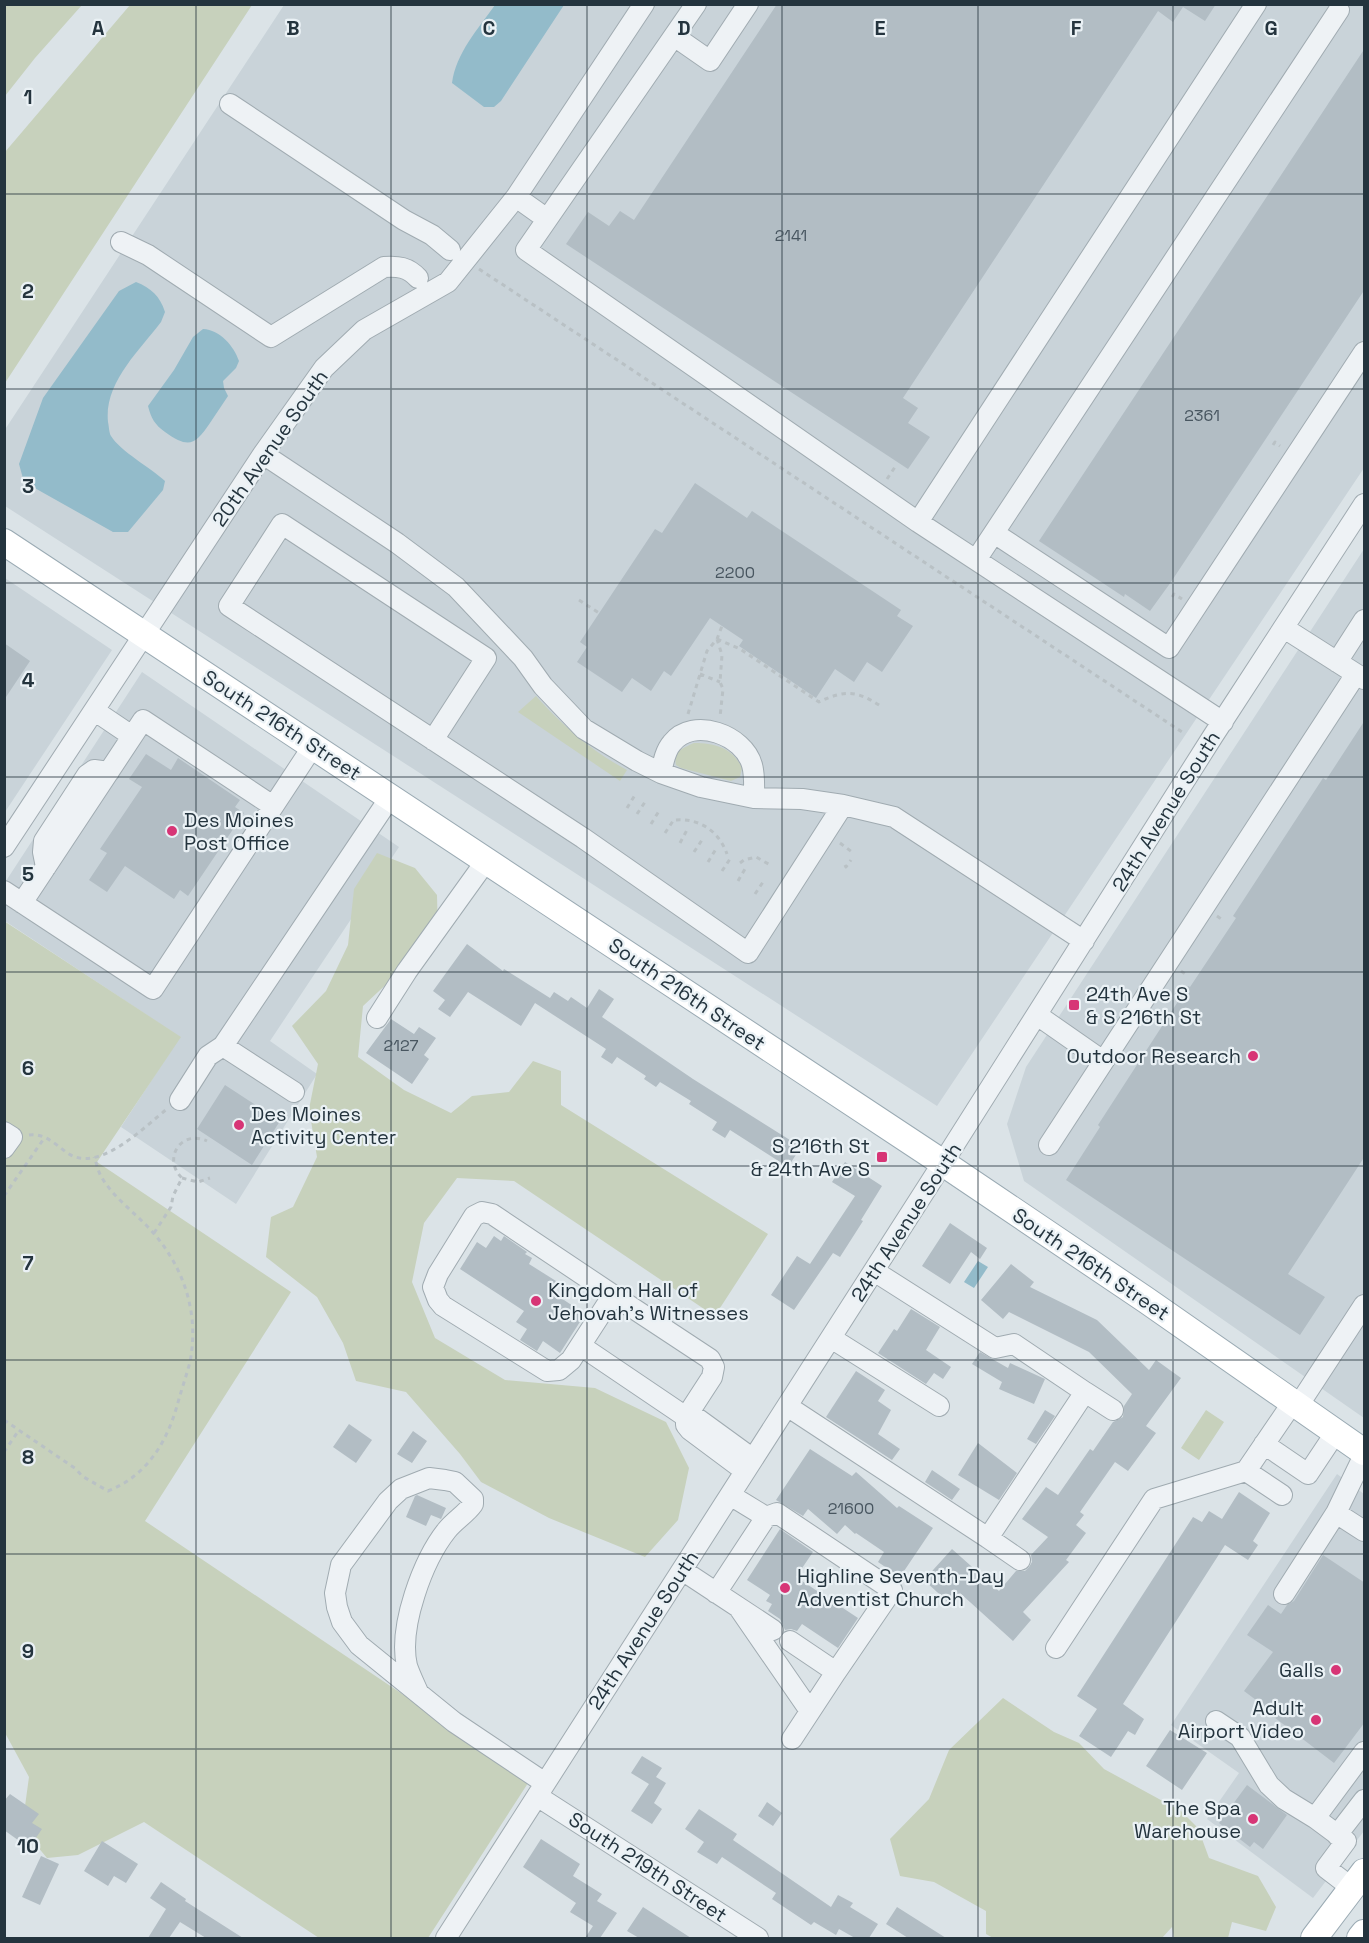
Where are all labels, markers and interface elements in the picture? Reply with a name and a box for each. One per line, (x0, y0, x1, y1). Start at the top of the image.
text: A (92, 15, 105, 41)
text: B (286, 15, 300, 41)
text: C (483, 15, 496, 41)
text: D (677, 15, 691, 41)
text: E (874, 15, 886, 41)
text: F (1071, 15, 1082, 41)
text: G (1264, 15, 1278, 41)
text: 1 (23, 84, 33, 110)
house number: 2141 (775, 225, 807, 246)
text: 2 (22, 278, 34, 304)
street label: 20th Avenue South (206, 365, 334, 531)
house number: 2361 (1184, 405, 1220, 426)
text: 3 (22, 473, 34, 499)
house number: 2200 (715, 562, 755, 583)
street label: South 216th Street (198, 664, 366, 786)
text: 4 (22, 667, 35, 693)
street label: 24th Avenue South (1106, 726, 1226, 896)
place label: Des Moines Post Office (184, 807, 294, 856)
marker: Des Moines Post Office (165, 824, 179, 838)
text: 5 (22, 861, 34, 887)
street label: South 216th Street (604, 932, 770, 1056)
place label: 24th Ave S & S 216th St (1086, 981, 1201, 1030)
marker: 24th Ave S & S 216th St (1067, 998, 1081, 1012)
house number: 2127 (384, 1035, 418, 1056)
place label: Outdoor Research (1067, 1043, 1241, 1069)
marker: Outdoor Research (1246, 1049, 1260, 1063)
text: 6 (22, 1055, 34, 1081)
place label: Des Moines Activity Center (251, 1101, 396, 1150)
marker: Des Moines Activity Center (232, 1118, 246, 1132)
place label: S 216th St & 24th Ave S (751, 1133, 870, 1182)
street label: 24th Avenue South (845, 1138, 967, 1306)
marker: S 216th St & 24th Ave S (875, 1150, 889, 1164)
street label: South 216th Street (1008, 1202, 1174, 1326)
text: 7 (22, 1250, 34, 1276)
place label: Kingdom Hall of Jehovah's Witnesses (548, 1277, 749, 1326)
marker: Kingdom Hall of Jehovah's Witnesses (529, 1294, 543, 1308)
text: 8 (22, 1444, 34, 1470)
house number: 21600 (828, 1498, 874, 1519)
street label: 24th Avenue South (582, 1546, 704, 1714)
place label: Highline Seventh-Day Adventist Church (797, 1563, 1004, 1612)
marker: Highline Seventh-Day Adventist Church (778, 1581, 792, 1595)
text: 9 (22, 1638, 34, 1664)
place label: Galls (1279, 1657, 1324, 1683)
marker: Galls (1329, 1663, 1343, 1677)
place label: Adult Airport Video (1178, 1695, 1304, 1744)
marker: Adult Airport Video (1309, 1713, 1323, 1727)
place label: The Spa Warehouse (1134, 1795, 1241, 1844)
street label: South 219th Street (564, 1806, 732, 1928)
marker: The Spa Warehouse (1246, 1812, 1260, 1826)
text: 10 (17, 1833, 39, 1859)

